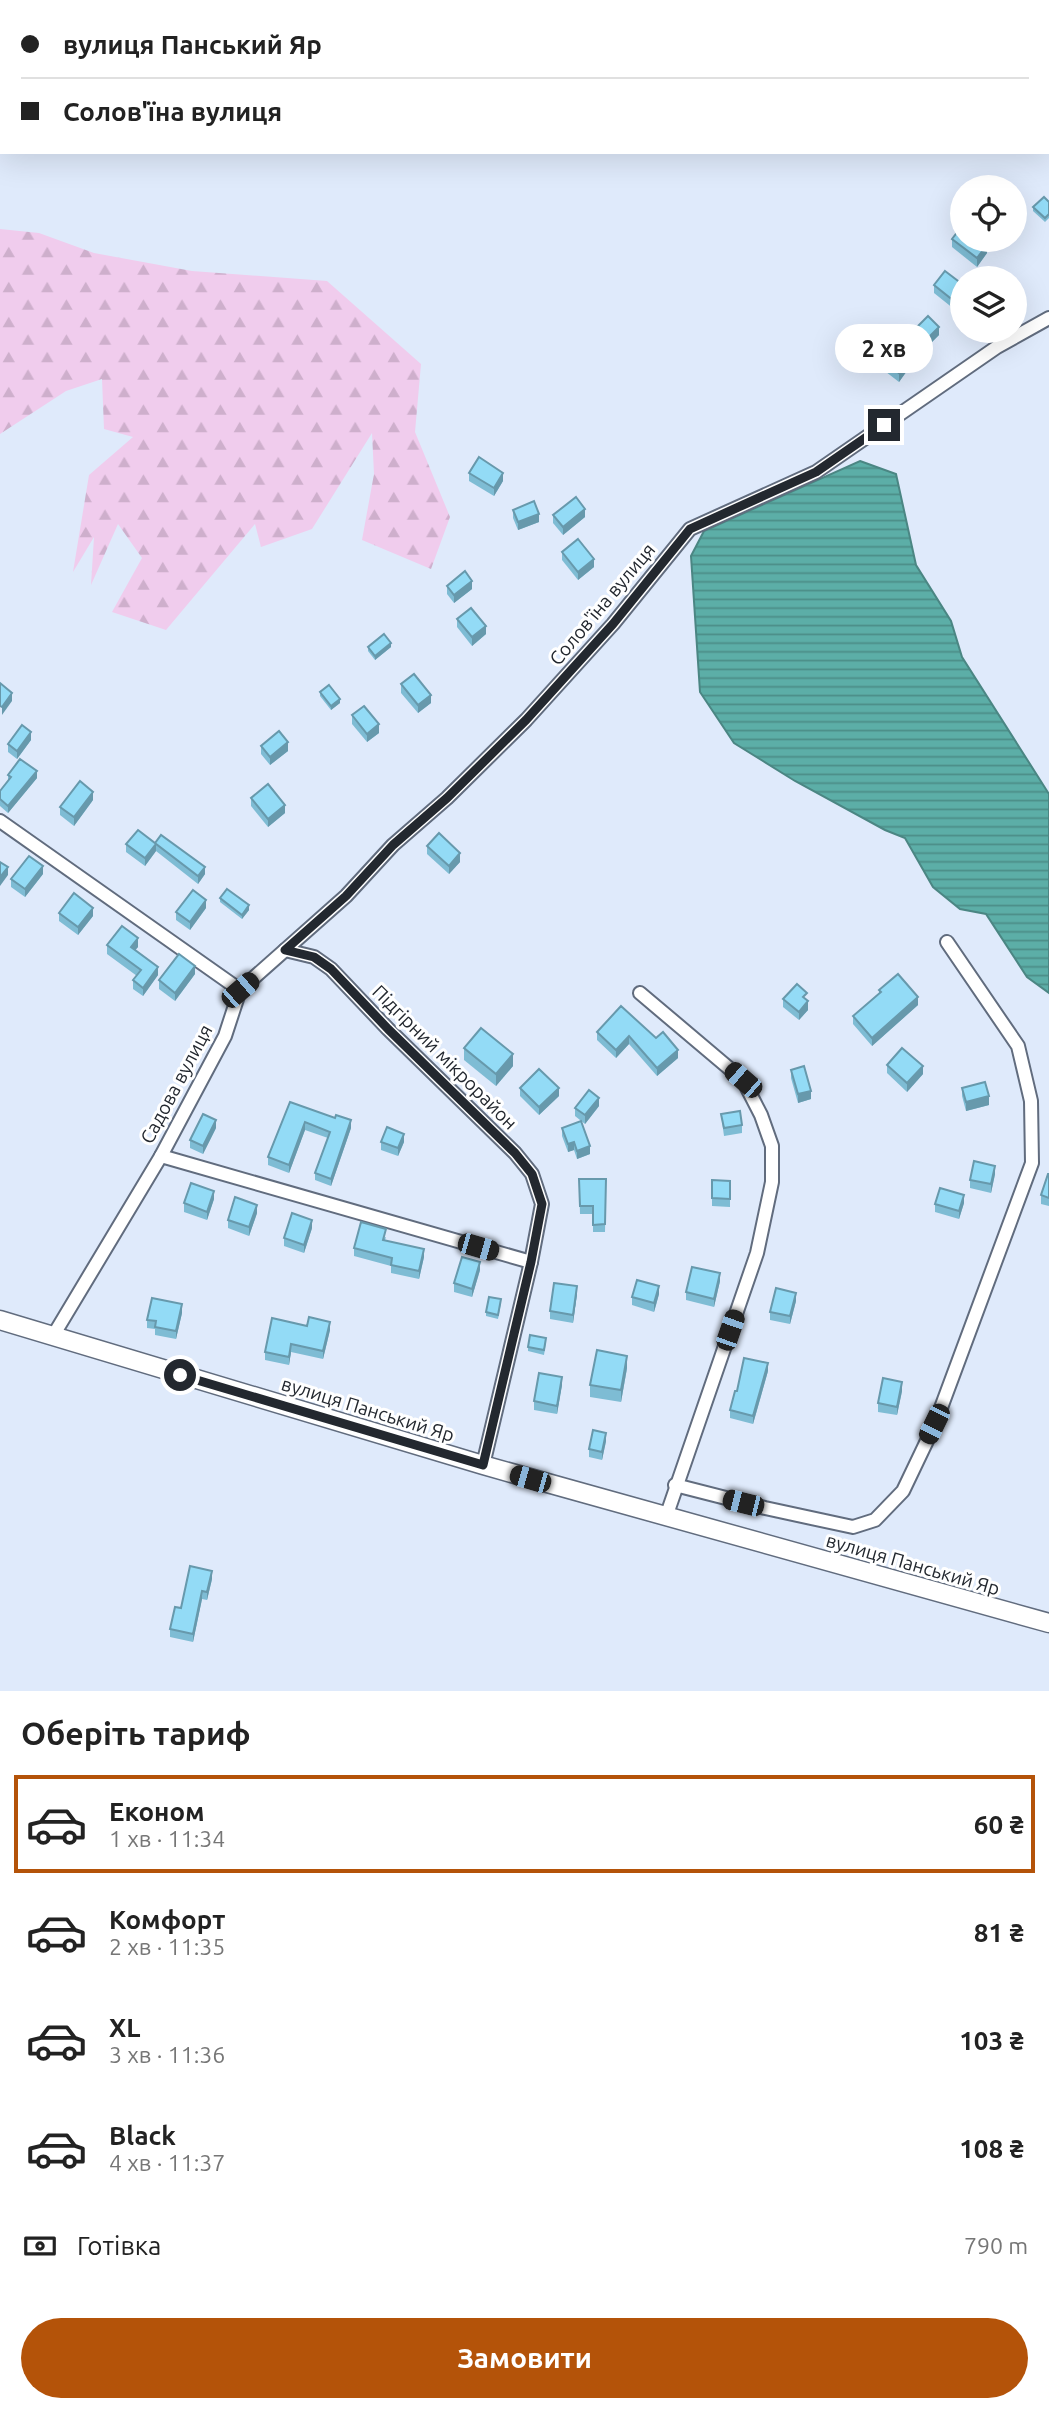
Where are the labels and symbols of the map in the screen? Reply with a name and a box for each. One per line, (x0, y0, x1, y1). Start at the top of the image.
callout: 2 хв (835, 324, 933, 372)
route end (868, 409, 900, 441)
street label: Солов'їна вулиця (545, 539, 659, 669)
car (218, 968, 263, 1012)
street label: Підгірний мікрорайон (368, 980, 522, 1134)
street label: Садова вулиця (135, 1021, 217, 1147)
car (721, 1058, 766, 1102)
car (455, 1231, 502, 1263)
car (714, 1307, 747, 1353)
route start (164, 1359, 196, 1391)
street label: вулиця Панський Яр (279, 1372, 457, 1446)
car (916, 1401, 953, 1447)
car (507, 1463, 554, 1495)
car (721, 1488, 766, 1518)
street label: вулиця Панський Яр (824, 1529, 1002, 1599)

